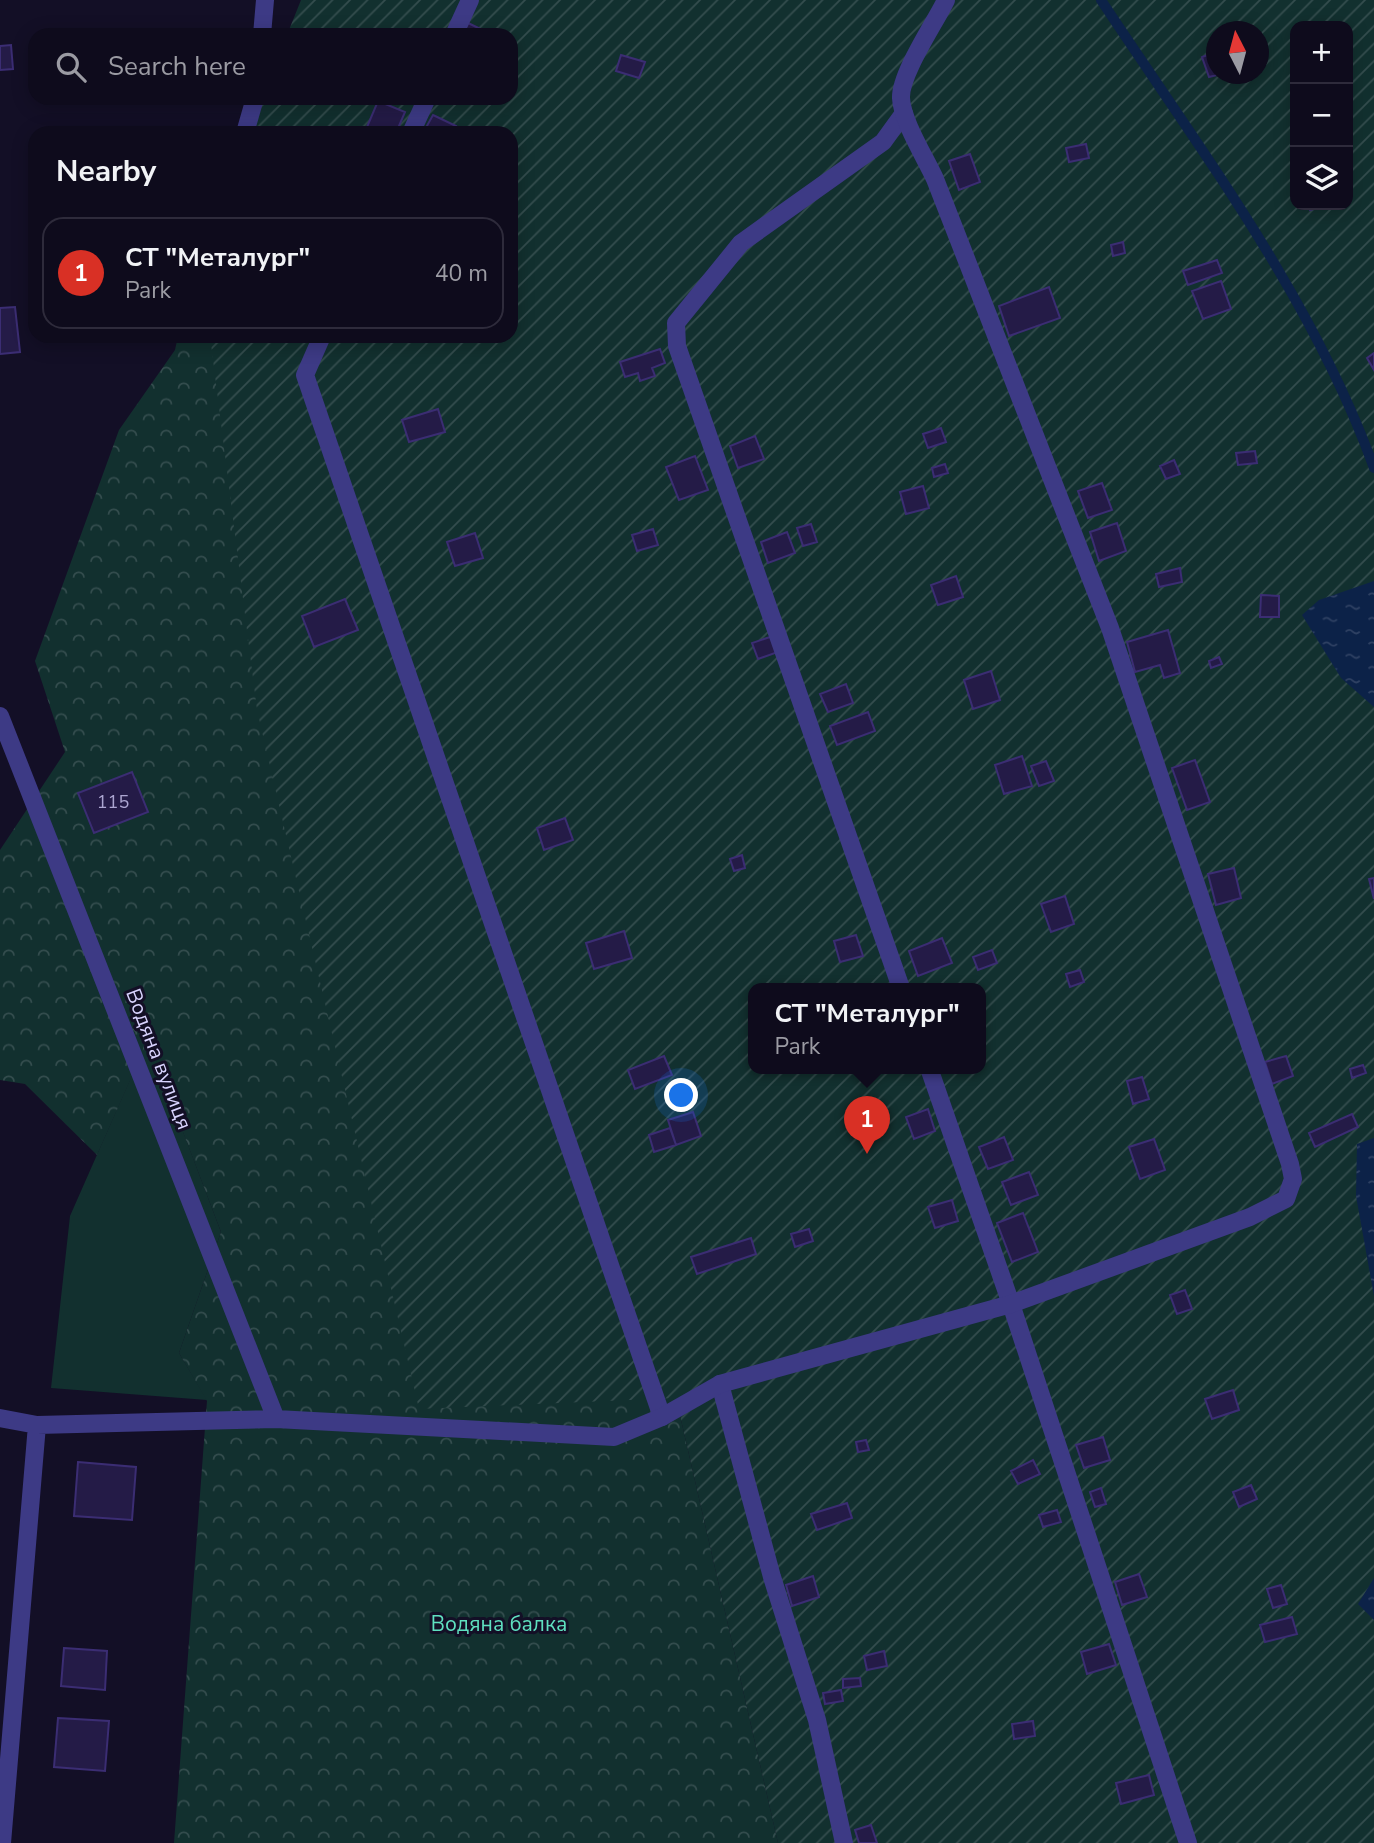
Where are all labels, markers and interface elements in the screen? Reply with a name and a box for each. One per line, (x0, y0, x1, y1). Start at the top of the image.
north arrow (1206, 21, 1269, 84)
map controls (1290, 21, 1353, 210)
button: + (1290, 21, 1353, 84)
search box (28, 28, 518, 105)
icon: search (52, 48, 90, 86)
text: Search here (108, 49, 246, 84)
button: − (1290, 84, 1353, 147)
button: layers (1290, 147, 1353, 210)
text: Nearby (56, 151, 156, 192)
text: СТ "Металург" (125, 240, 310, 275)
text: 1 (74, 258, 88, 289)
text: 40 m (435, 258, 488, 289)
text: Park (125, 275, 171, 306)
house number: 115 (97, 790, 129, 814)
popup (748, 983, 986, 1074)
street label: Водяна вулиця (119, 984, 199, 1134)
text: СТ "Металург" (774, 996, 960, 1031)
text: Park (774, 1031, 820, 1062)
your location (664, 1078, 698, 1112)
pin: 1 (844, 1096, 890, 1154)
park label: Водяна балка (431, 1610, 567, 1638)

